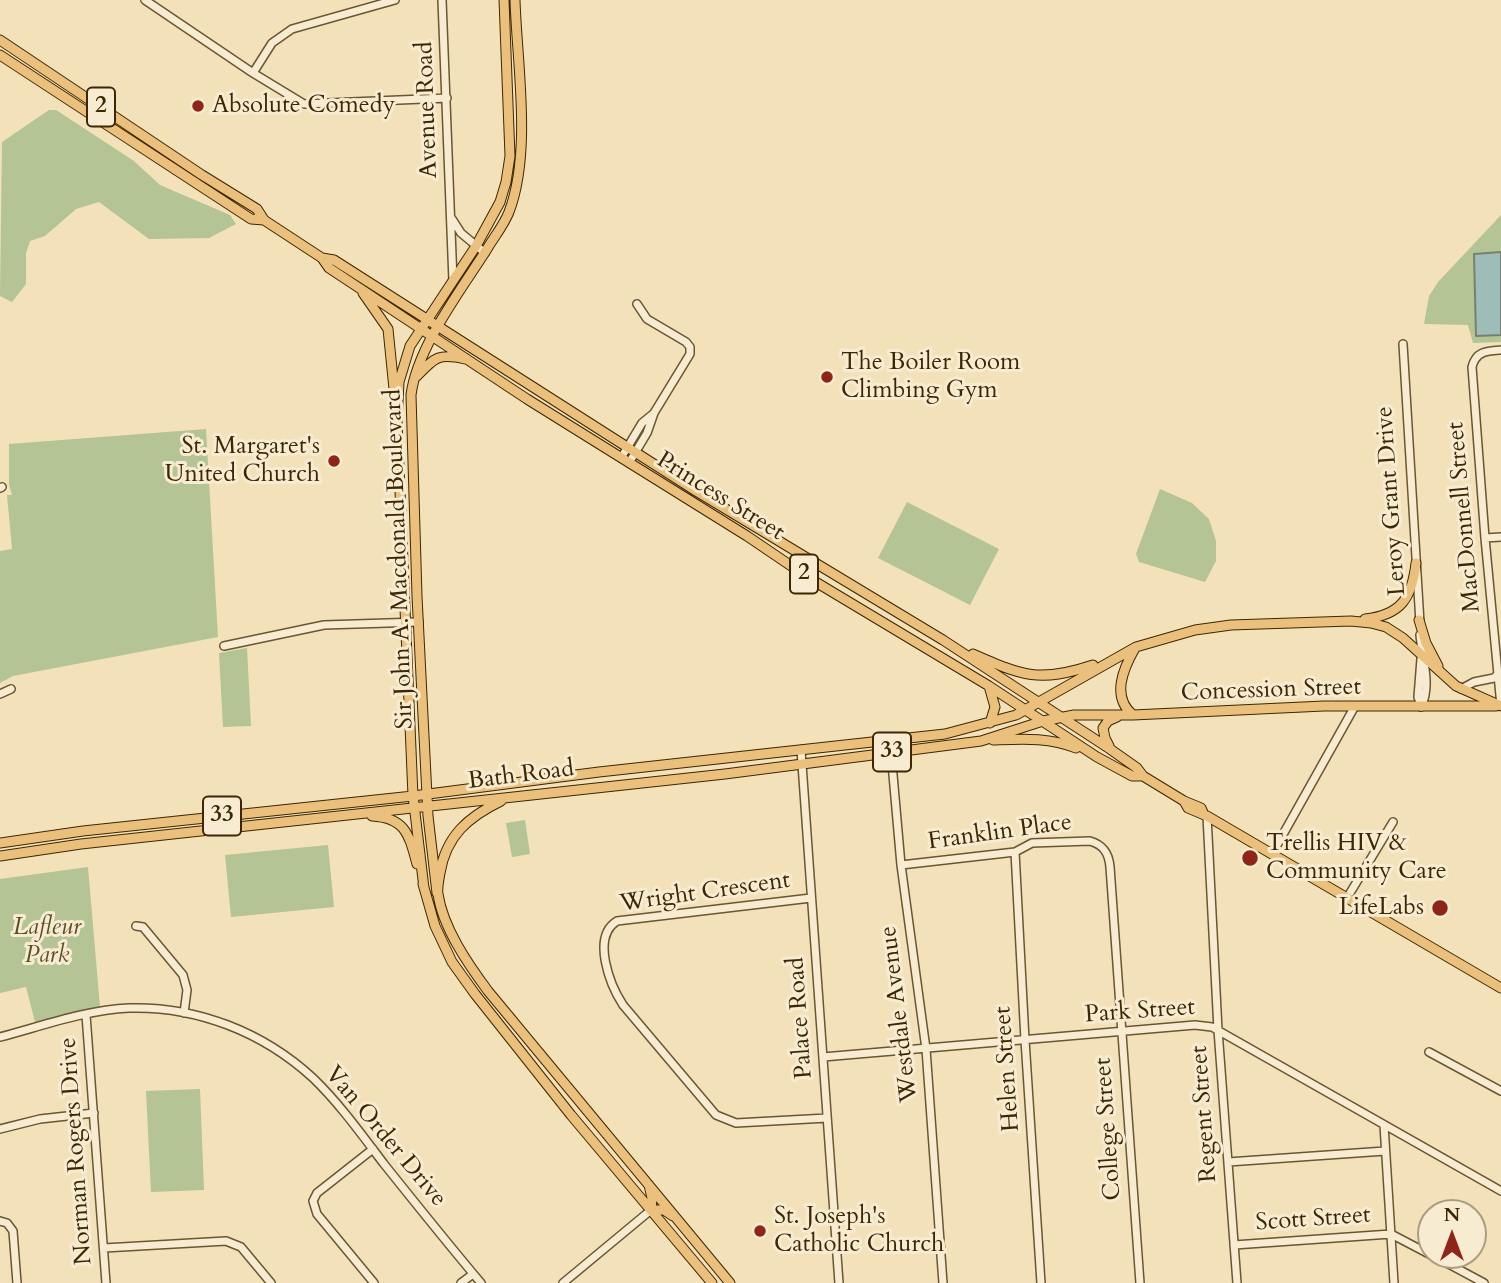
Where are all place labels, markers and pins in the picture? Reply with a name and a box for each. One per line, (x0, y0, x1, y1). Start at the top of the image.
place label: Absolute Comedy (212, 92, 395, 120)
marker: Absolute Comedy (190, 98, 206, 114)
place label: The Boiler Room Climbing Gym (841, 349, 1020, 405)
marker: The Boiler Room Climbing Gym (819, 369, 835, 385)
place label: St. Margaret's United Church (165, 433, 320, 489)
marker: St. Margaret's United Church (326, 453, 342, 469)
place label: Trellis HIV & Community Care (1266, 830, 1447, 886)
marker: Trellis HIV & Community Care (1240, 848, 1260, 868)
place label: LifeLabs (1339, 894, 1424, 922)
marker: LifeLabs (1430, 898, 1450, 918)
place label: St. Joseph's Catholic Church (774, 1203, 944, 1259)
marker: St. Joseph's Catholic Church (752, 1223, 768, 1239)

